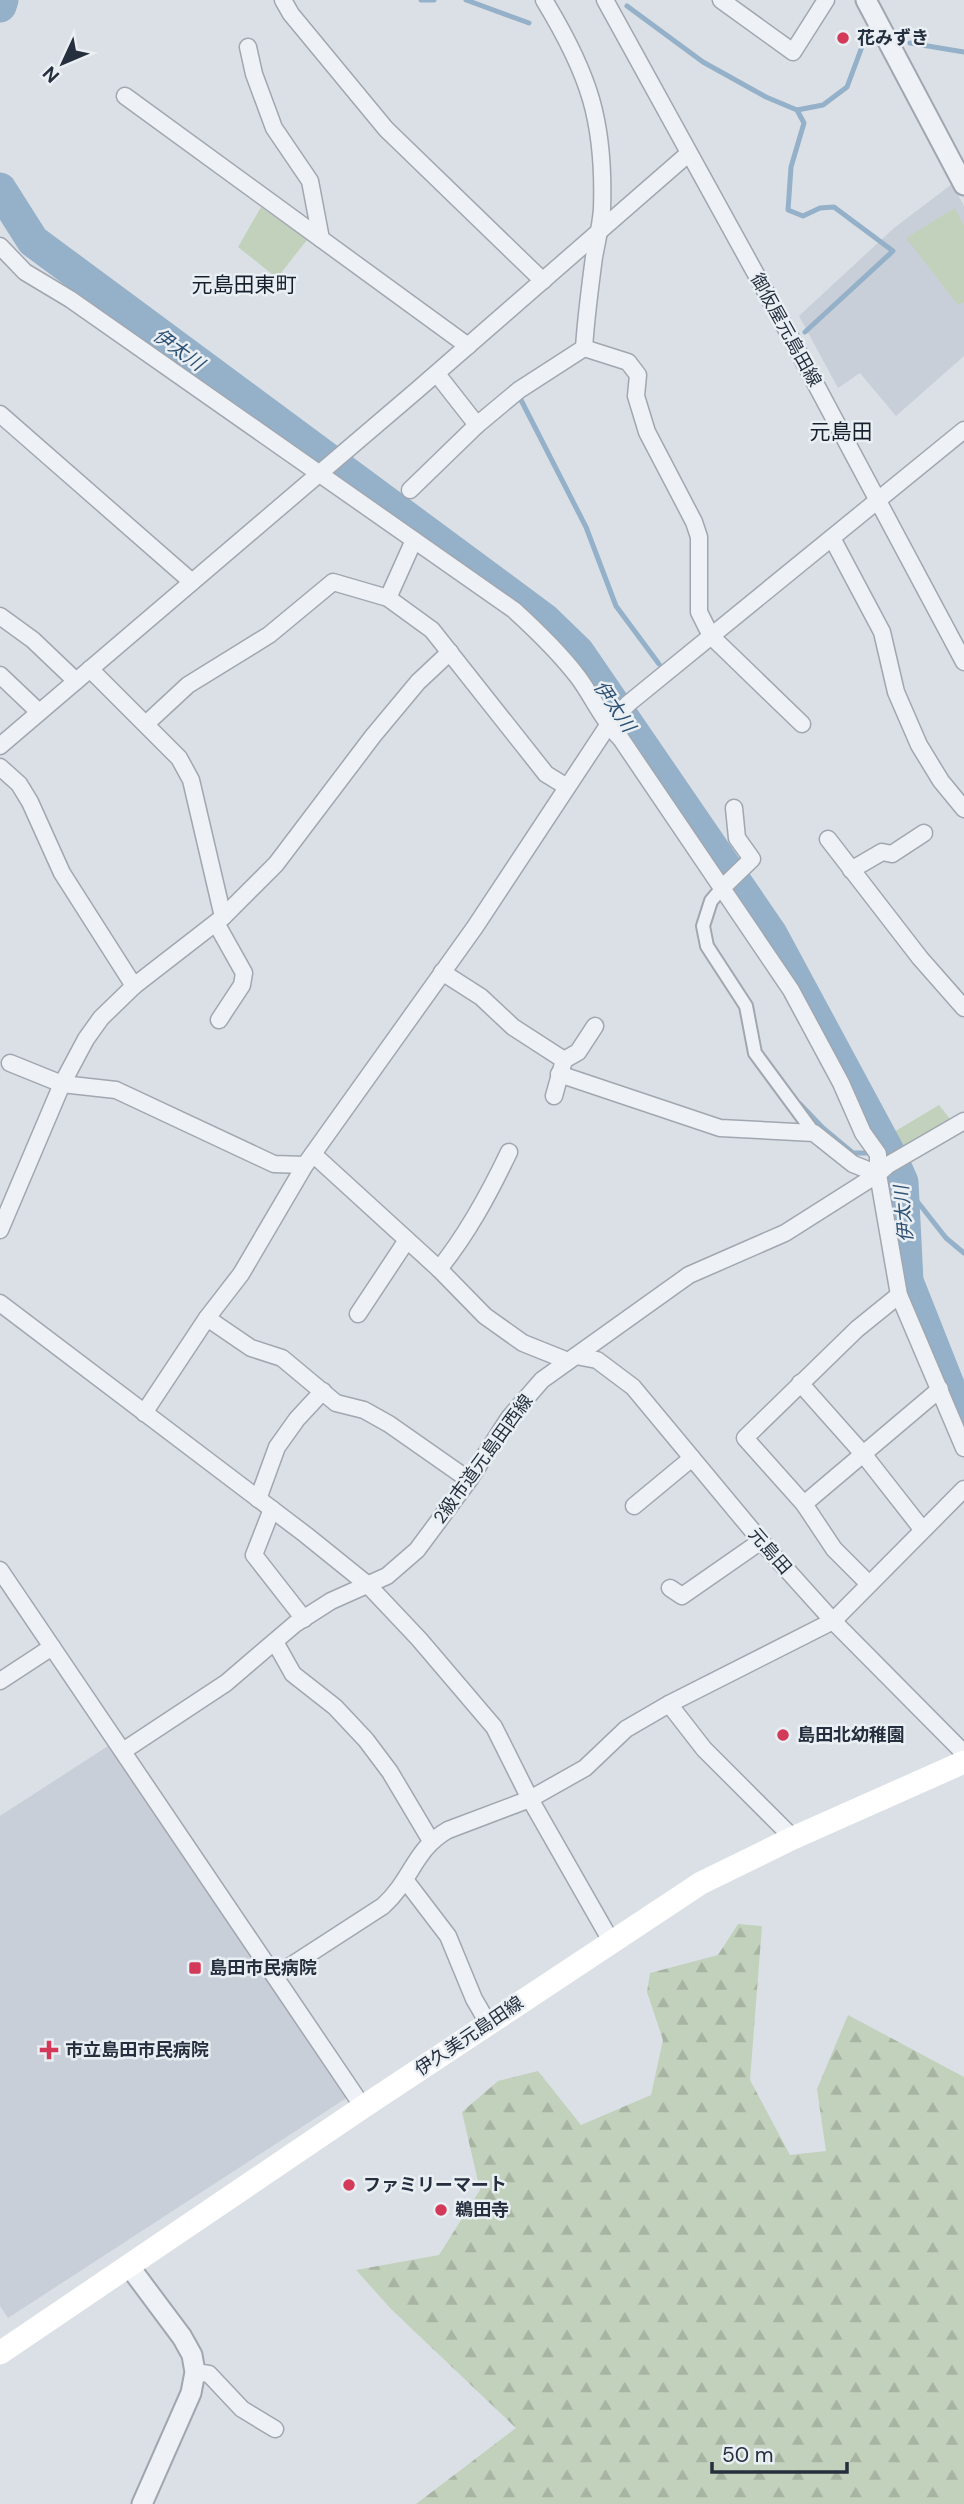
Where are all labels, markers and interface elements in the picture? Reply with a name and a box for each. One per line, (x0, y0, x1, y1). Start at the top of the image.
place label: 花みずき (857, 26, 929, 50)
north arrow (28, 28, 98, 98)
marker: 花みずき (835, 30, 851, 46)
text: N (37, 61, 65, 88)
street label: 御仮屋元島田線 (745, 269, 827, 391)
district label: 元島田東町 (192, 271, 297, 299)
water label: 伊太川 (148, 323, 211, 377)
district label: 元島田 (810, 418, 873, 446)
water label: 伊太川 (588, 676, 642, 739)
water label: 伊太川 (888, 1182, 918, 1243)
street label: 2級市道元島田西線 (428, 1390, 538, 1528)
street label: 元島田 (743, 1523, 797, 1579)
place label: 島田北幼稚園 (797, 1723, 905, 1747)
marker: 島田北幼稚園 (775, 1727, 791, 1743)
place label: 島田市民病院 (209, 1956, 317, 1980)
marker: 島田市民病院 (187, 1960, 203, 1976)
street label: 伊久美元島田線 (410, 1991, 528, 2081)
place label: 市立島田市民病院 (65, 2038, 209, 2062)
marker: 市立島田市民病院 (39, 2040, 59, 2060)
place label: ファミリーマート (363, 2173, 507, 2197)
marker: ファミリーマート (341, 2177, 357, 2193)
place label: 鵜田寺 (455, 2198, 509, 2222)
marker: 鵜田寺 (433, 2202, 449, 2218)
scale bar (712, 2430, 847, 2474)
text: 50 m (722, 2441, 773, 2469)

